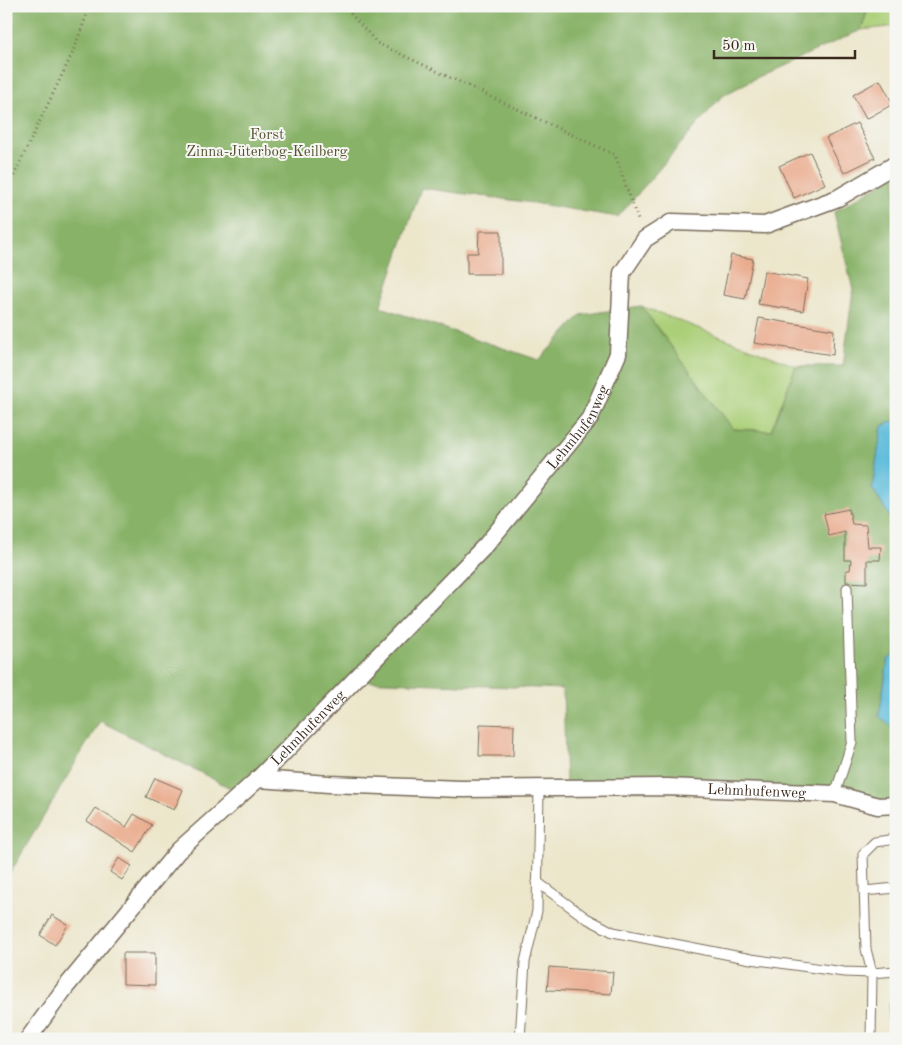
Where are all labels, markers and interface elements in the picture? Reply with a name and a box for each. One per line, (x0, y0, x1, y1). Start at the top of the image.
scale bar (714, 28, 856, 60)
text: 50 m (722, 39, 756, 54)
park label: Forst Zinna-Jüterbog-Keilberg (186, 128, 348, 160)
street label: Lehmhufenweg (545, 383, 612, 473)
street label: Lehmhufenweg (269, 688, 349, 769)
street label: Lehmhufenweg (707, 783, 806, 802)

